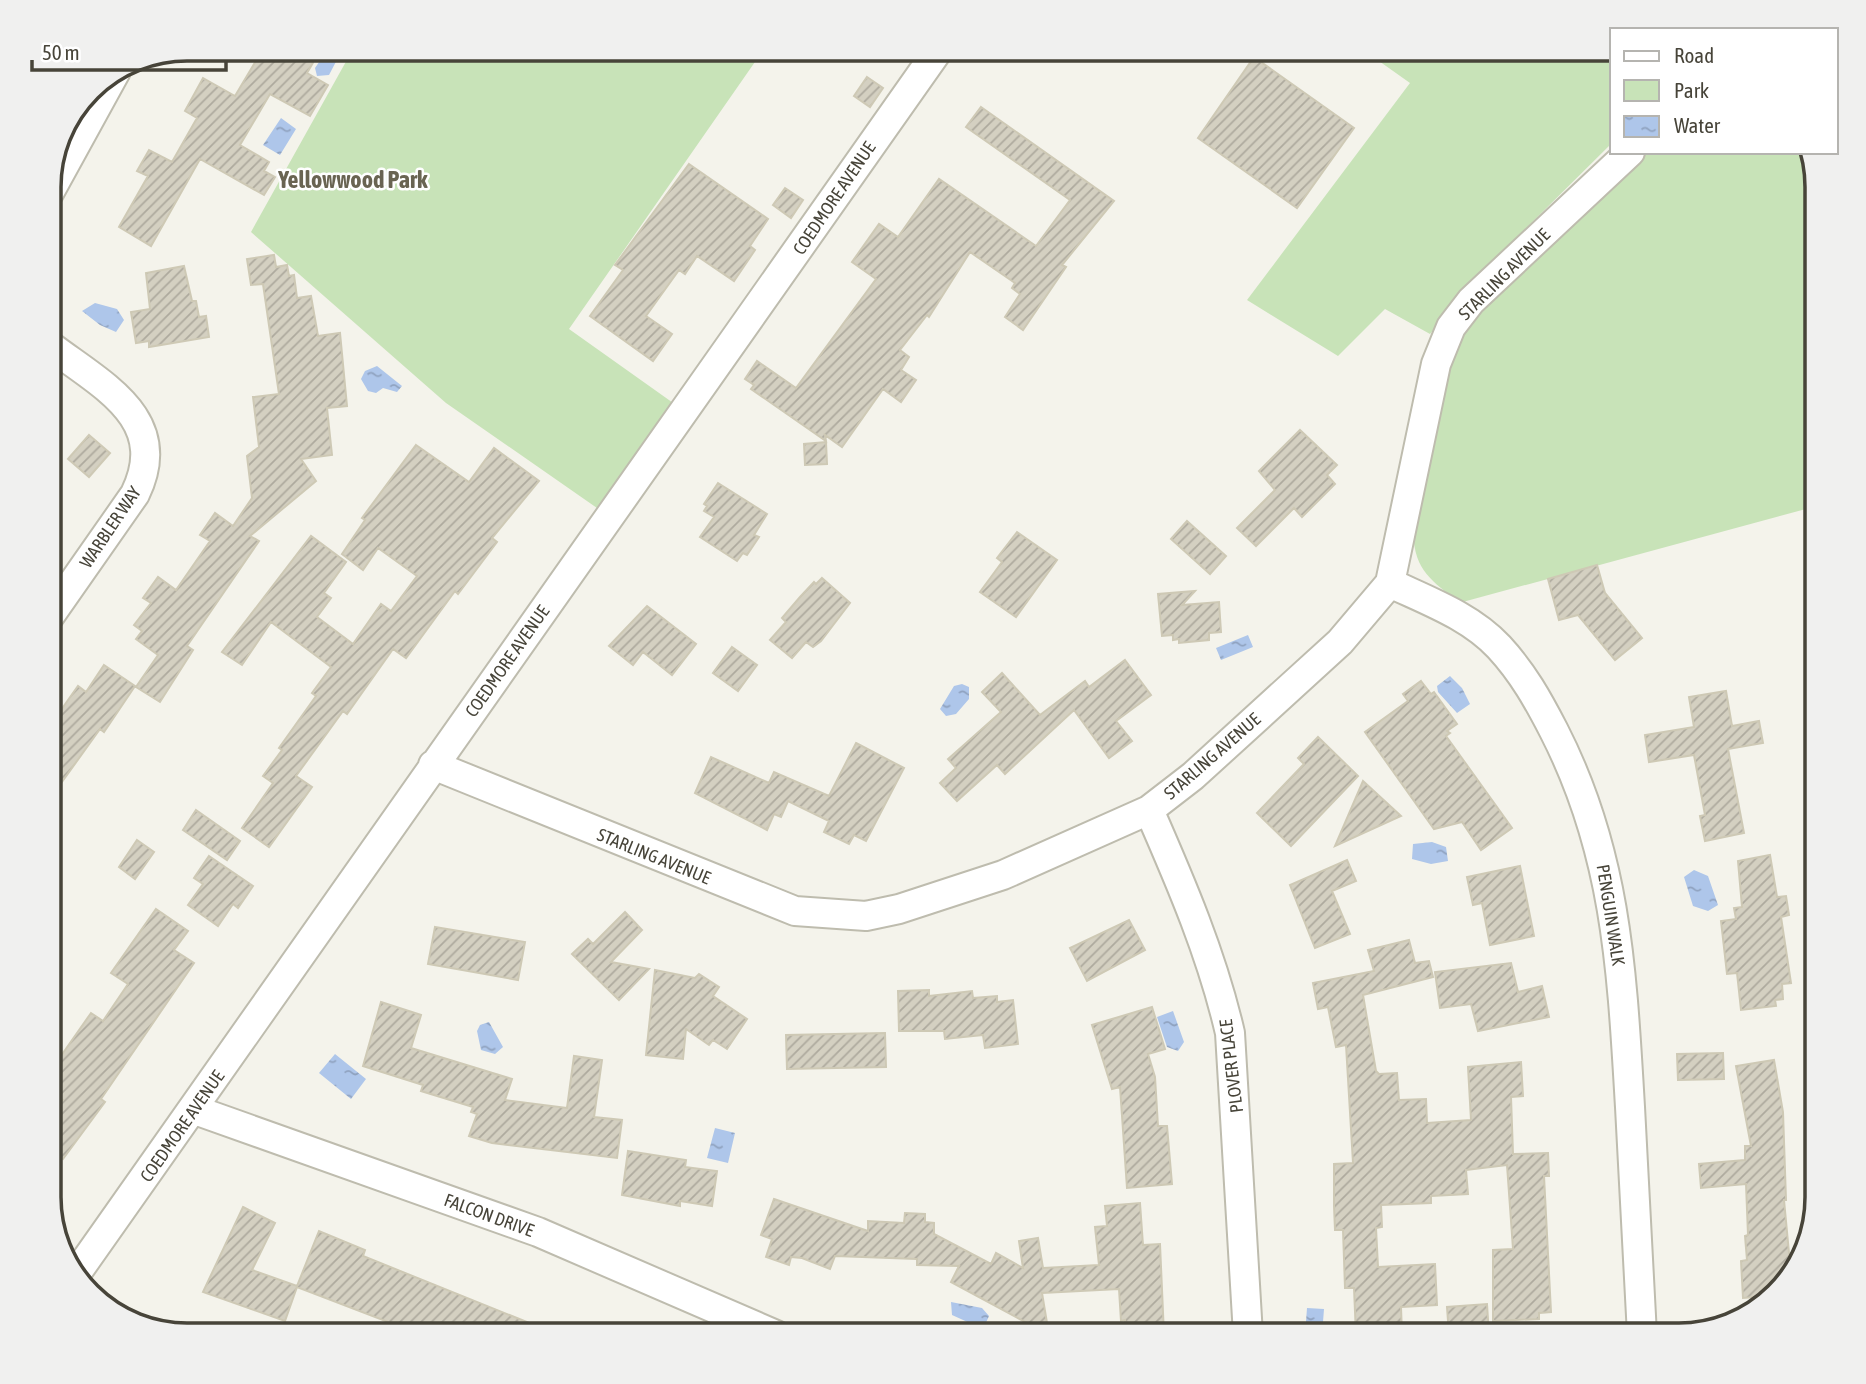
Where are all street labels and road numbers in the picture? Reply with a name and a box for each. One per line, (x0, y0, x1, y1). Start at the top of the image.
street label: COEDMORE AVENUE (789, 137, 880, 258)
street label: STARLING AVENUE (1454, 224, 1554, 324)
street label: WARBLER WAY (75, 482, 145, 572)
street label: COEDMORE AVENUE (461, 601, 554, 721)
street label: STARLING AVENUE (1160, 708, 1265, 803)
street label: STARLING AVENUE (594, 824, 714, 888)
street label: PENGUIN WALK (1593, 863, 1629, 967)
street label: PLOVER PLACE (1215, 1018, 1247, 1114)
street label: COEDMORE AVENUE (136, 1066, 229, 1186)
street label: FALCON DRIVE (441, 1189, 537, 1241)

